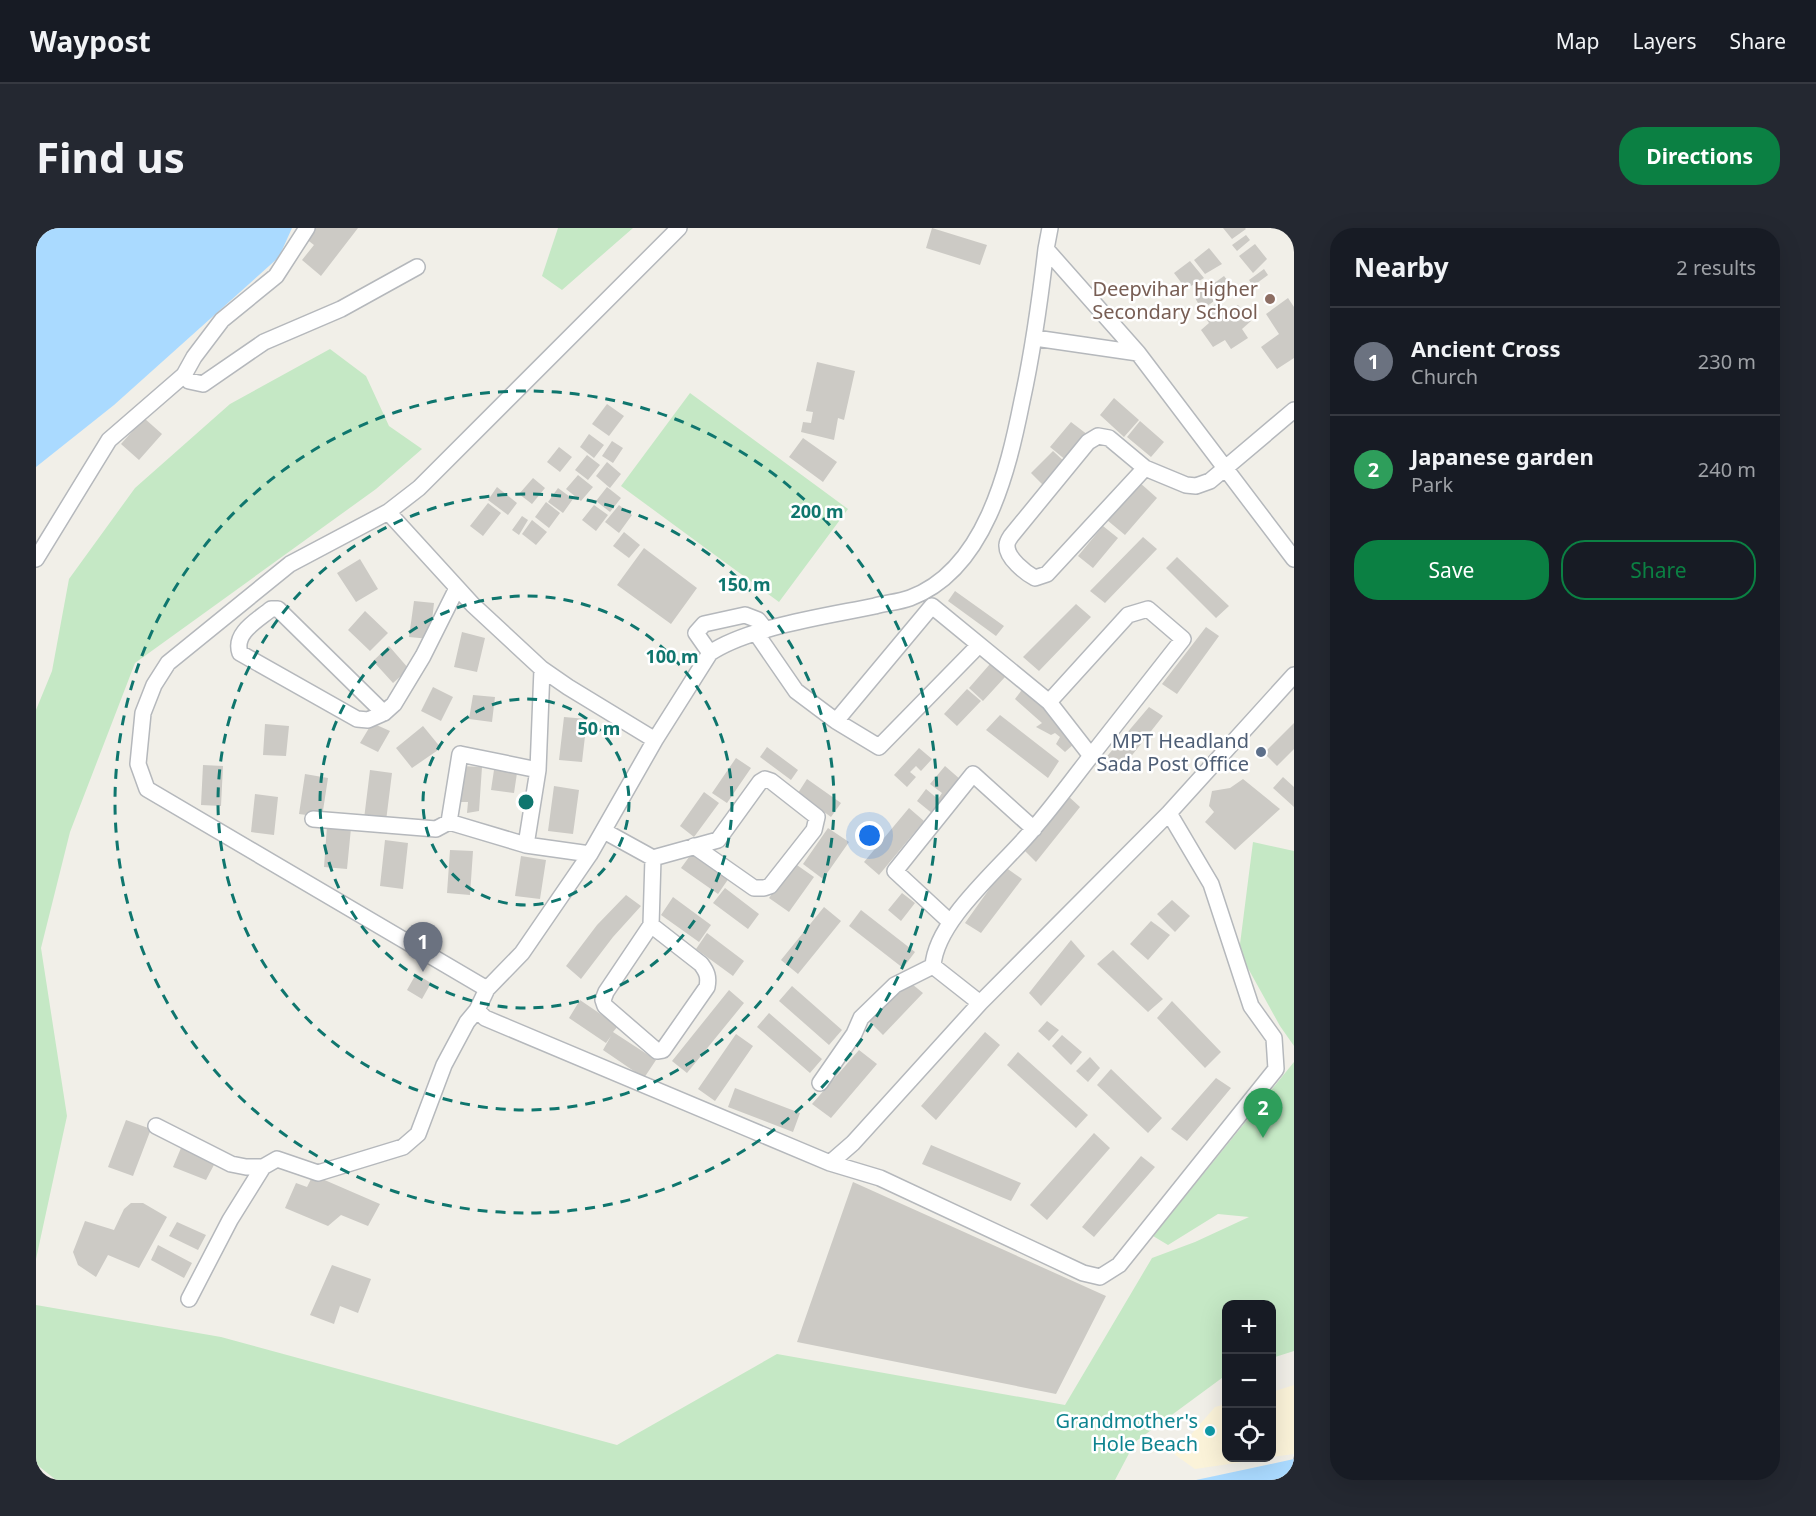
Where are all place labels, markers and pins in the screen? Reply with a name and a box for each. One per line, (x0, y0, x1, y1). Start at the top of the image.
place label: Deepvihar Higher Secondary School (1092, 275, 1258, 325)
marker: Deepvihar Higher Secondary School (1263, 292, 1277, 306)
place label: MPT Headland Sada Post Office (1096, 727, 1249, 777)
marker: MPT Headland Sada Post Office (1254, 745, 1268, 759)
centre of rings (516, 792, 536, 812)
pin: 1 (404, 922, 442, 972)
pin: 2 (1244, 1088, 1282, 1138)
place label: Grandmother's Hole Beach (1056, 1407, 1198, 1457)
marker: Grandmother's Hole Beach (1203, 1424, 1217, 1438)

